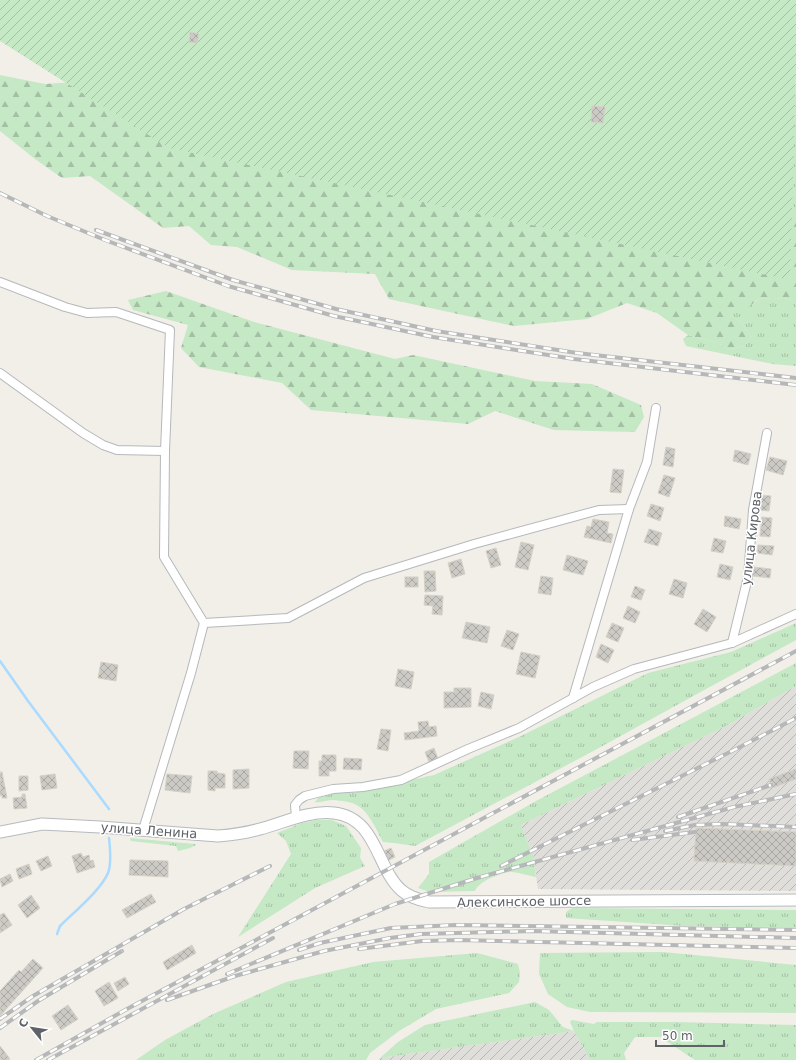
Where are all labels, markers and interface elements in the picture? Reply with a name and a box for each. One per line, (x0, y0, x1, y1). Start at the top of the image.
street label: улица Кирова (738, 490, 765, 586)
street label: улица Ленина (100, 820, 198, 841)
street label: Алексинское шоссе (457, 893, 591, 910)
north arrow (12, 1008, 52, 1048)
text: С (16, 1017, 31, 1030)
scale bar (656, 1022, 724, 1048)
text: 50 m (662, 1029, 693, 1043)

